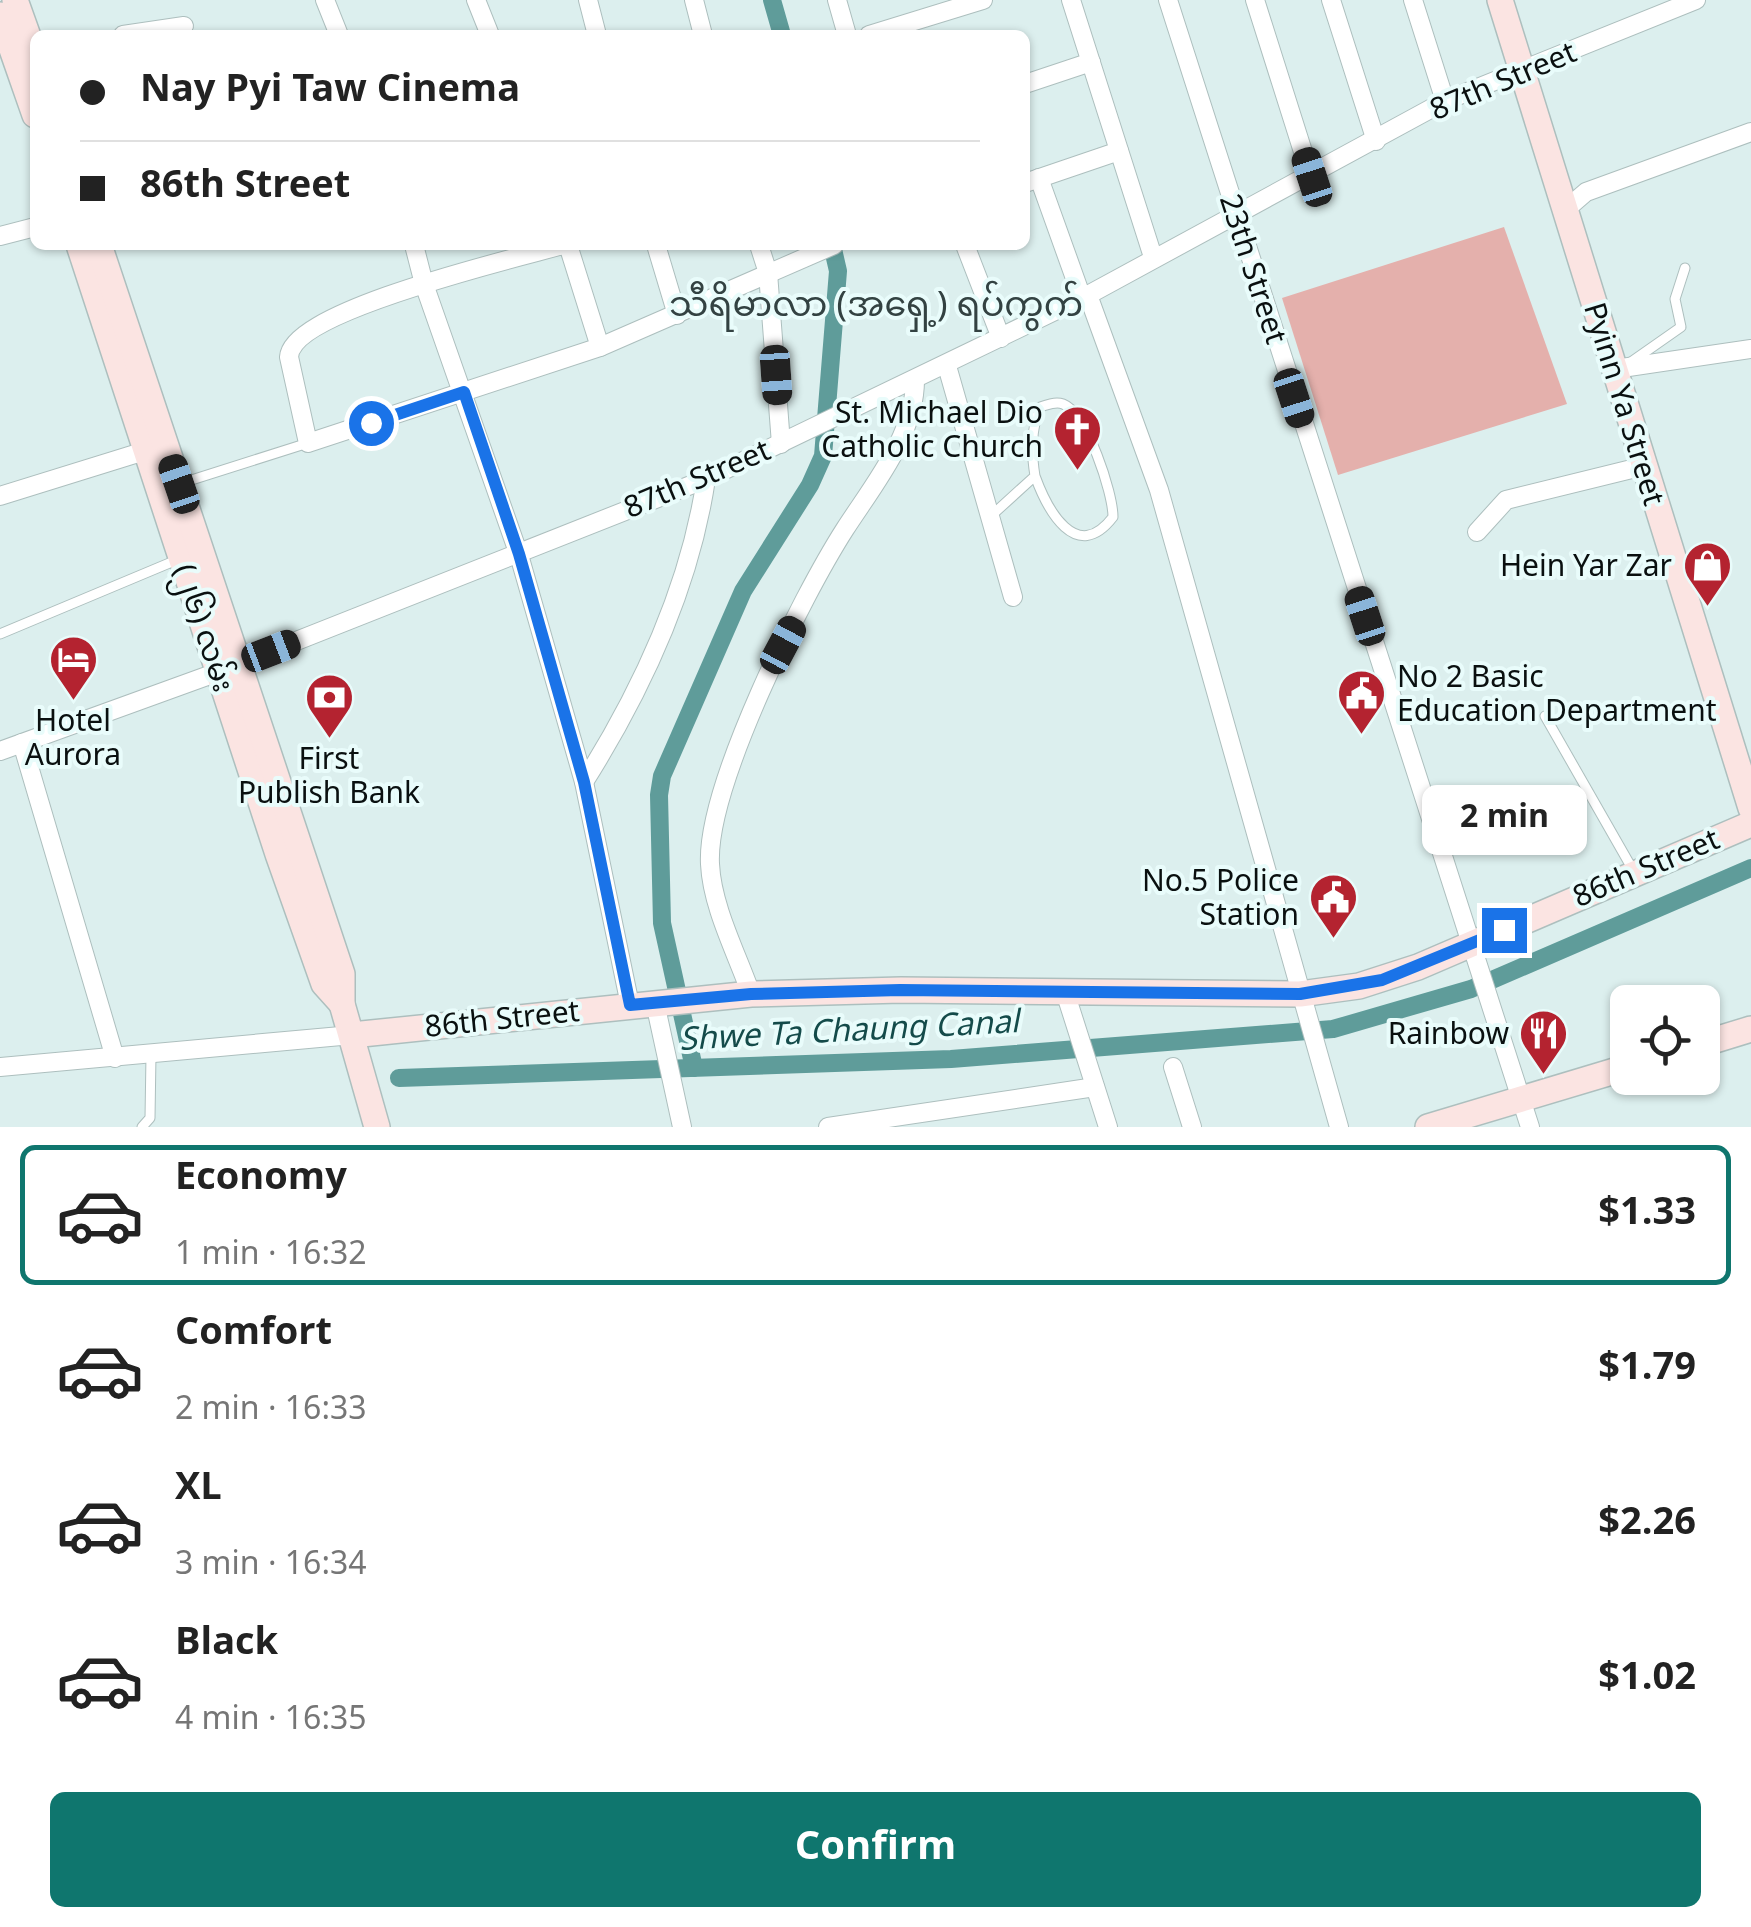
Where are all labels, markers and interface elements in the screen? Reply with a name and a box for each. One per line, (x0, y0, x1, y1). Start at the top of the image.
street label: 87th Street (1420, 23, 1589, 144)
text: Nay Pyi Taw Cinema (140, 51, 520, 134)
car (1288, 144, 1336, 210)
text: 86th Street (140, 147, 350, 230)
street label: 23th Street (1195, 186, 1306, 354)
district label: သီရိမာလာ (အရှေ့) ရပ်ကွက် (669, 270, 1083, 346)
street label: Pyinn Ya Street (1559, 295, 1683, 515)
car (759, 344, 793, 406)
car (1270, 365, 1318, 431)
place label: St. Michael Dio Catholic Church (821, 383, 1043, 483)
route start (349, 401, 394, 446)
church icon: St. Michael Dio Catholic Church (1052, 404, 1104, 472)
street label: 87th Street (614, 421, 783, 542)
car (155, 451, 203, 517)
place label: Hein Yar Zar (1500, 536, 1672, 602)
shop icon: Hein Yar Zar (1681, 540, 1733, 608)
street label: (၂၆) လမ်း (149, 556, 253, 702)
car (1341, 583, 1389, 649)
car (756, 611, 810, 679)
car (238, 626, 304, 676)
hotel icon: Hotel Aurora (47, 634, 99, 702)
place label: No 2 Basic Education Department (1397, 647, 1717, 747)
public building icon: No 2 Basic Education Department (1336, 668, 1388, 736)
bank icon: First Publish Bank (303, 672, 355, 740)
place label: Hotel Aurora (25, 691, 121, 791)
place label: First Publish Bank (238, 729, 420, 829)
callout: 2 min (1422, 785, 1586, 855)
text: 2 min (1460, 785, 1549, 855)
street label: 86th Street (1563, 810, 1732, 931)
place label: No.5 Police Station (1142, 851, 1299, 951)
public building icon: No.5 Police Station (1308, 872, 1360, 940)
route end (1482, 908, 1527, 953)
street label: 86th Street (422, 981, 583, 1063)
map controls (1610, 985, 1720, 1095)
button: locate (1610, 985, 1720, 1095)
water label: Shwe Ta Chaung Canal (678, 990, 1025, 1078)
place label: Rainbow (1388, 1004, 1509, 1070)
restaurant icon: Rainbow (1518, 1008, 1570, 1076)
text: Economy (175, 1139, 347, 1222)
icon: car (55, 1170, 145, 1260)
text: $1.33 (1598, 1174, 1696, 1257)
text: 1 min · 16:32 (175, 1222, 367, 1292)
text: Comfort (175, 1294, 332, 1377)
icon: car (55, 1325, 145, 1415)
text: $1.79 (1598, 1329, 1696, 1412)
text: 2 min · 16:33 (175, 1377, 367, 1447)
text: XL (175, 1449, 222, 1532)
icon: car (55, 1480, 145, 1570)
text: $2.26 (1598, 1484, 1696, 1567)
text: 3 min · 16:34 (175, 1532, 367, 1602)
text: Black (175, 1604, 278, 1687)
icon: car (55, 1635, 145, 1725)
text: $1.02 (1598, 1639, 1696, 1722)
text: 4 min · 16:35 (175, 1687, 367, 1757)
button: Confirm (50, 1792, 1701, 1907)

